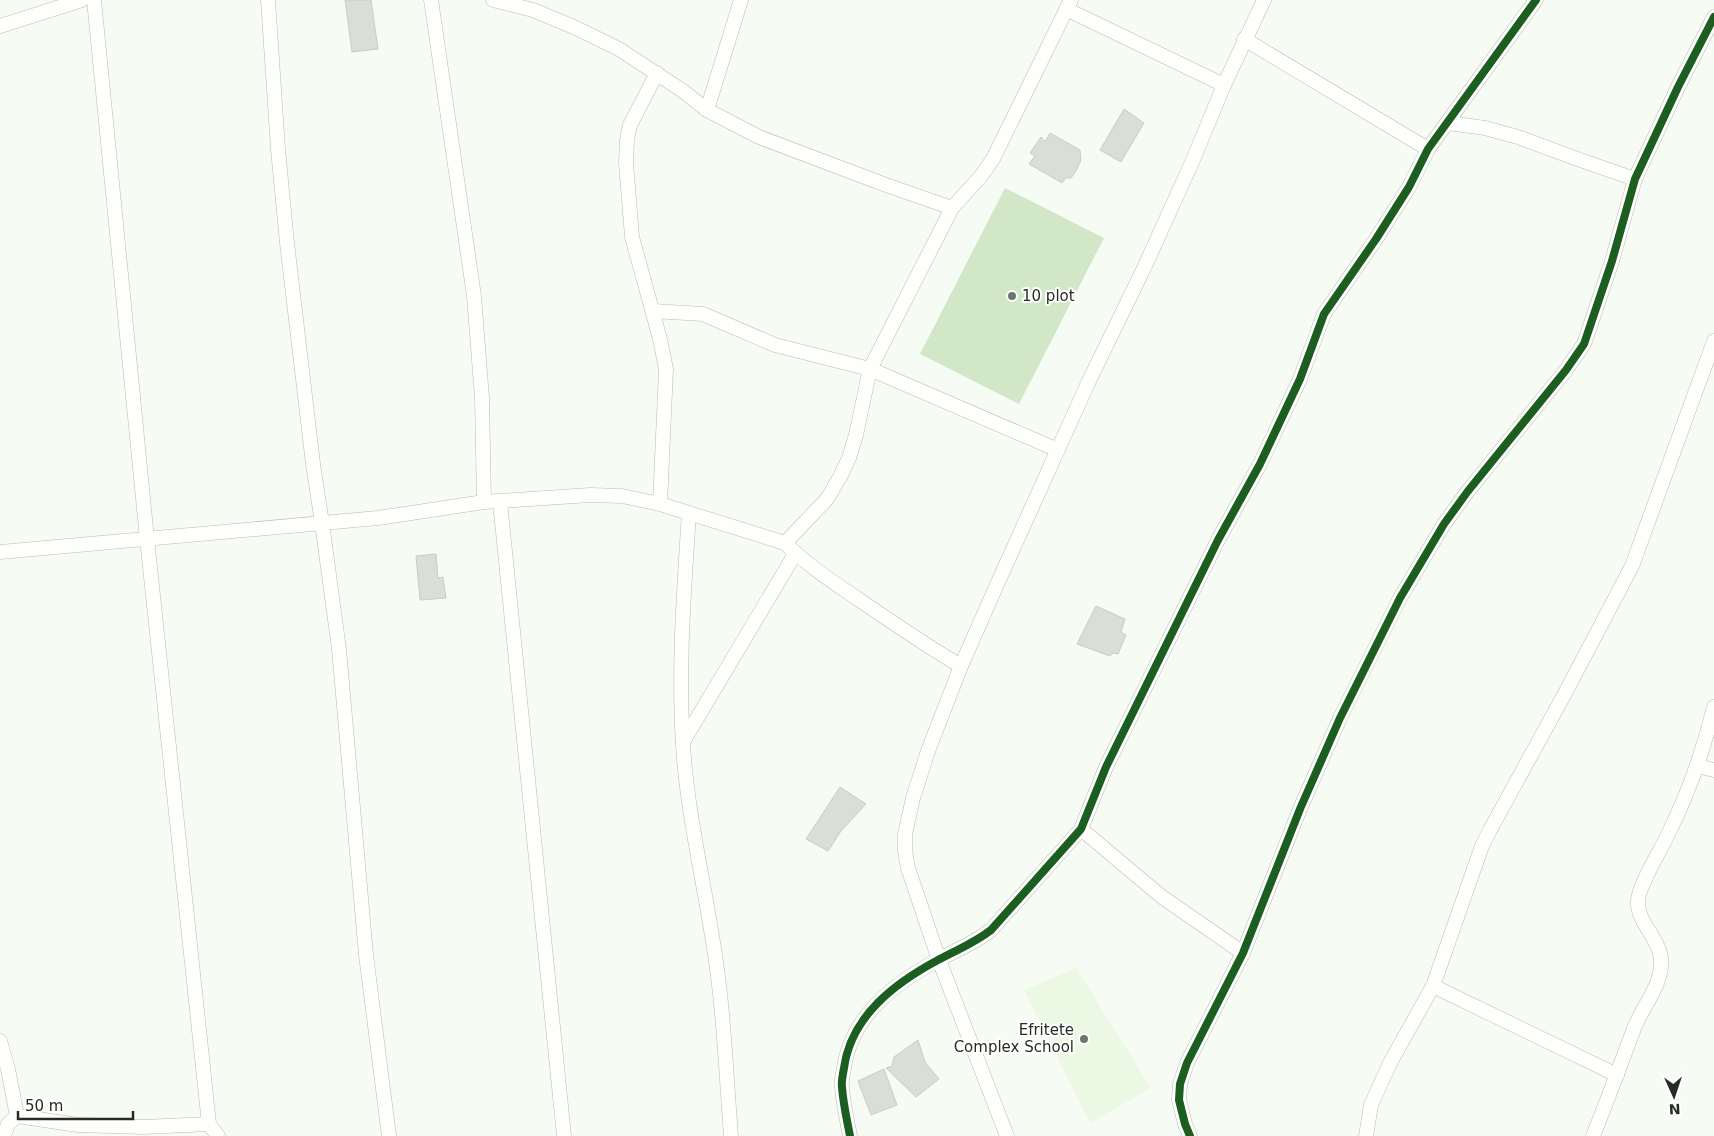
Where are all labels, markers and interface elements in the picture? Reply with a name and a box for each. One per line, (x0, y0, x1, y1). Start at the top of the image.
place label: 10 plot (1022, 287, 1075, 305)
marker: 10 plot (1006, 290, 1018, 302)
place label: Efritete Complex School (954, 1021, 1074, 1056)
marker: Efritete Complex School (1078, 1033, 1090, 1045)
north arrow (1649, 1071, 1699, 1121)
scale bar (18, 1088, 132, 1120)
text: 50 m (25, 1097, 63, 1115)
text: N (1668, 1101, 1681, 1117)

